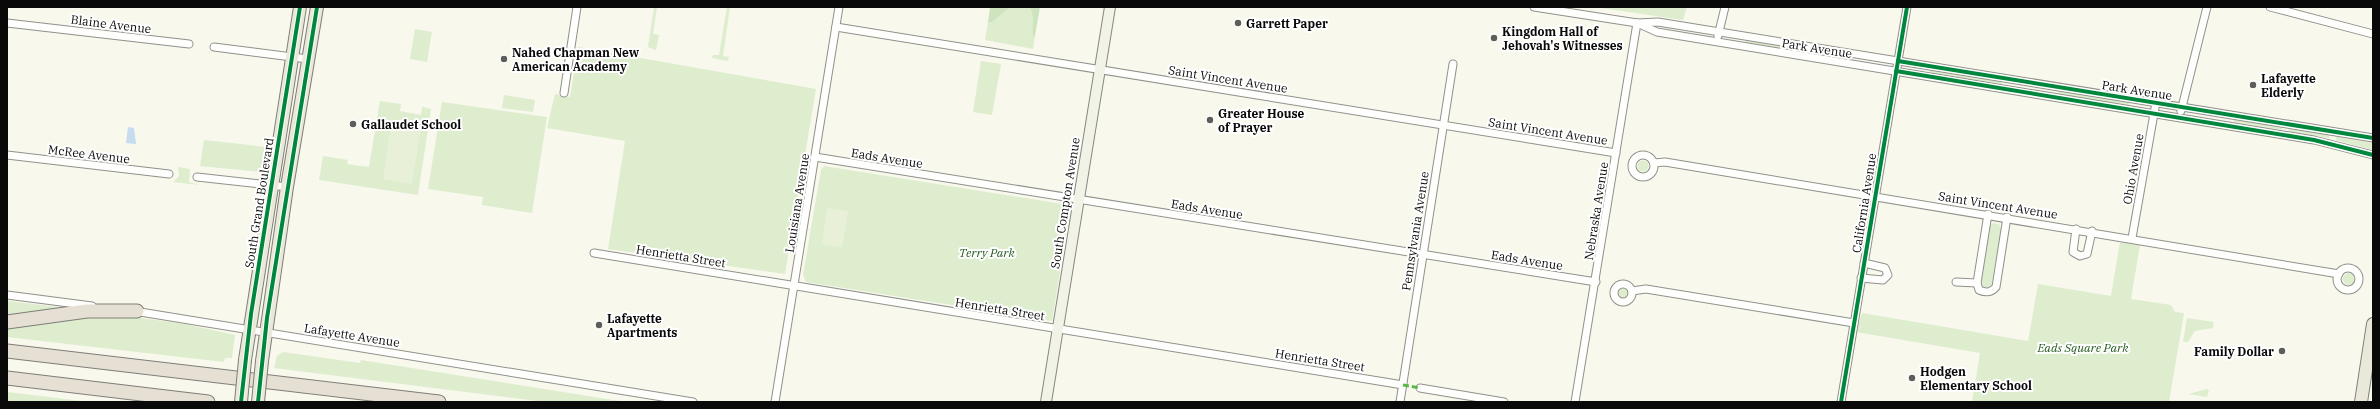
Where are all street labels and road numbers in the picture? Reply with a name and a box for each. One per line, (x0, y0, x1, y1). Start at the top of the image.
street label: Blaine Avenue (70, 12, 152, 36)
street label: Park Avenue (1781, 35, 1853, 61)
street label: Saint Vincent Avenue (1167, 62, 1289, 96)
street label: Park Avenue (2101, 77, 2173, 103)
street label: Saint Vincent Avenue (1487, 114, 1609, 148)
street label: Ohio Avenue (2119, 132, 2147, 206)
street label: South Compton Avenue (1047, 136, 1083, 270)
street label: South Grand Boulevard (241, 137, 277, 269)
street label: McRee Avenue (47, 142, 131, 166)
street label: Eads Avenue (850, 145, 924, 171)
street label: Louisiana Avenue (782, 152, 812, 254)
street label: California Avenue (1849, 152, 1879, 254)
street label: Nebraska Avenue (1581, 161, 1611, 261)
street label: Pennsylvania Avenue (1398, 170, 1432, 292)
street label: Saint Vincent Avenue (1937, 188, 2059, 222)
street label: Eads Avenue (1170, 196, 1244, 222)
street label: Henrietta Street (635, 242, 727, 270)
street label: Eads Avenue (1490, 247, 1564, 273)
street label: Henrietta Street (954, 295, 1046, 323)
street label: Lafayette Avenue (303, 320, 401, 350)
street label: Henrietta Street (1274, 346, 1366, 374)

